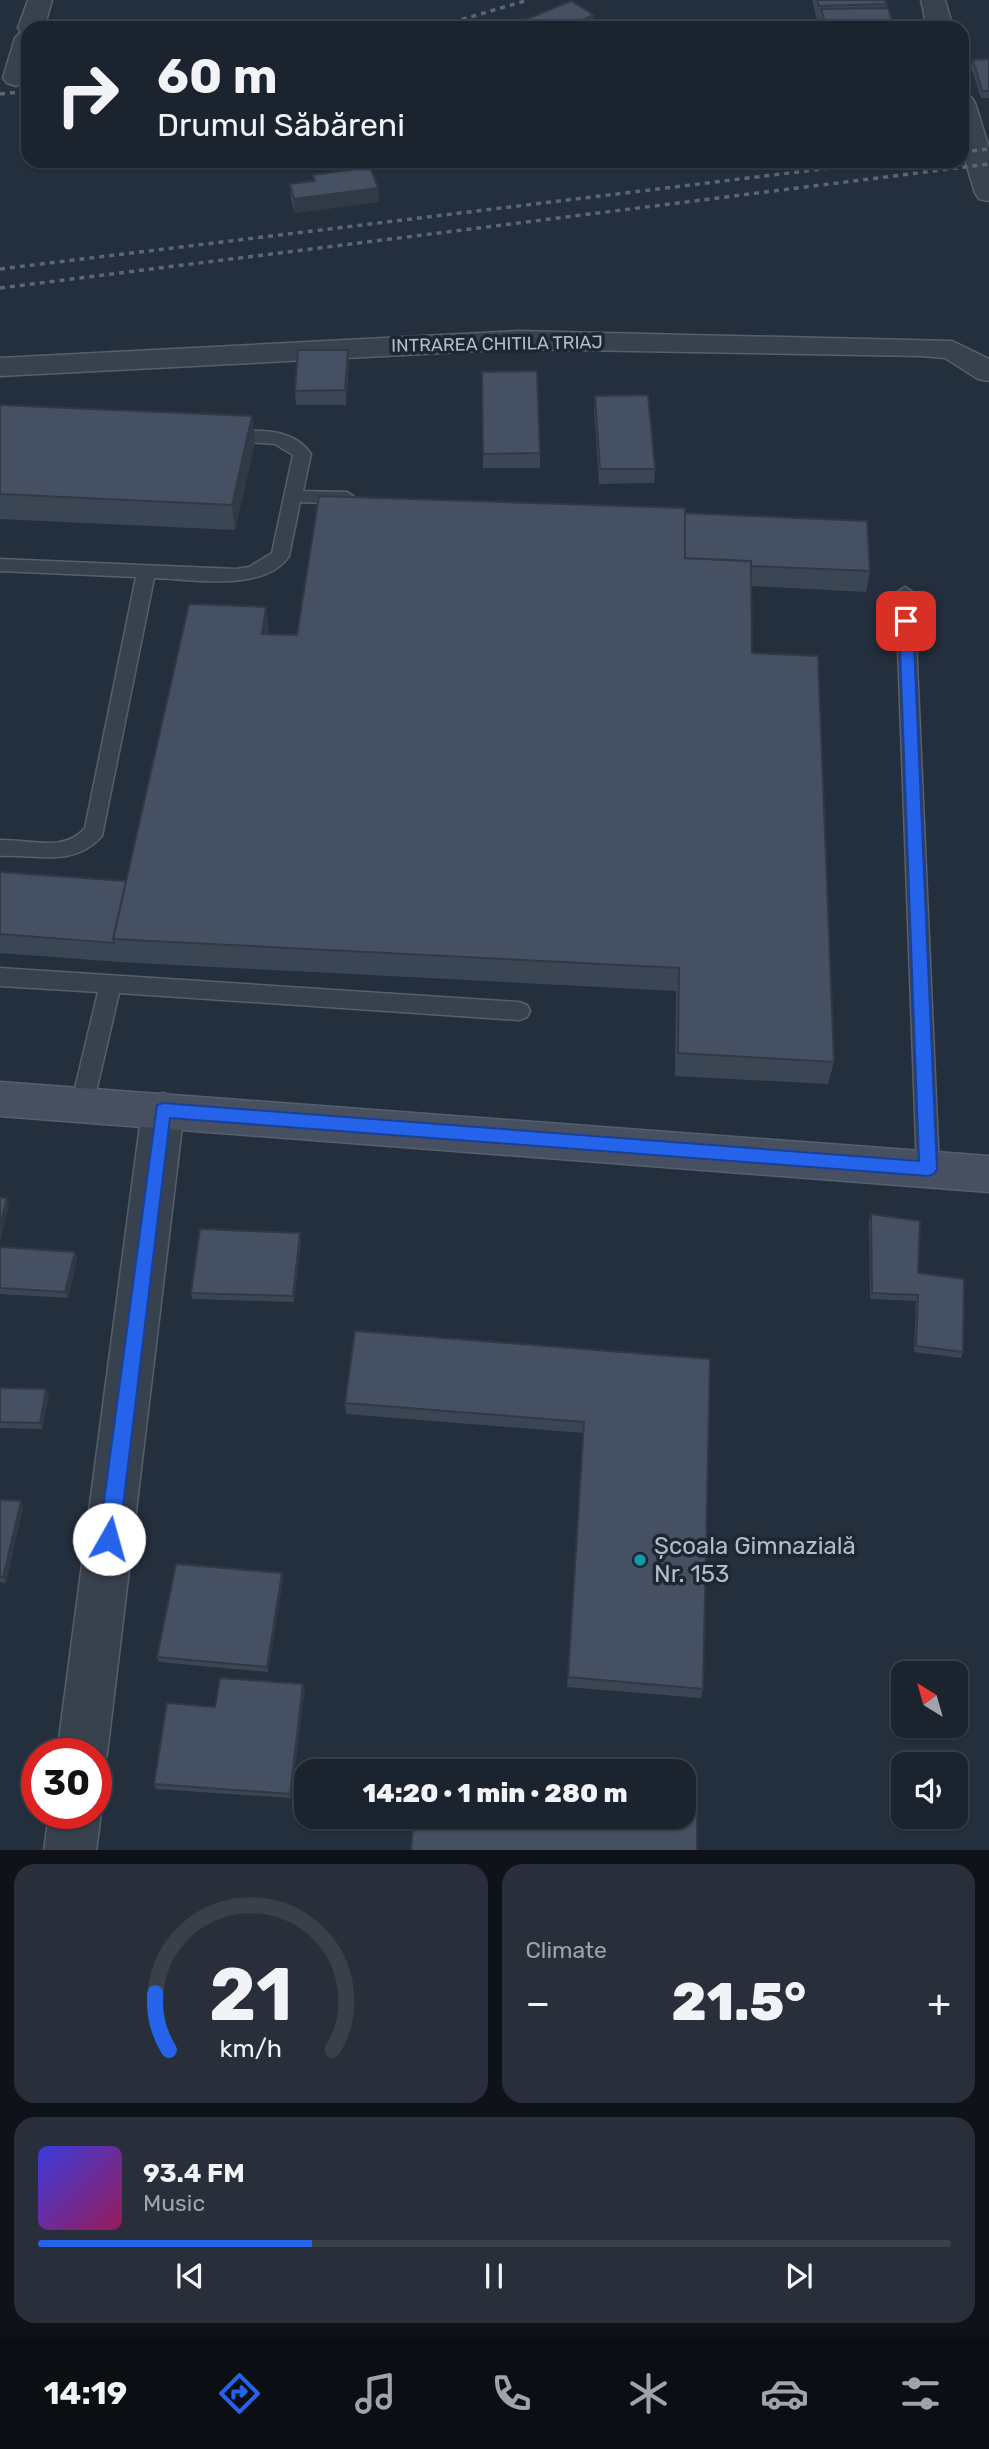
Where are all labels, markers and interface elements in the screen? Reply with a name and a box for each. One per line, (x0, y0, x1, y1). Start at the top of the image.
text: 60 m (157, 47, 278, 105)
icon: right (42, 49, 133, 140)
text: Drumul Săbăreni (157, 106, 405, 144)
street label: INTRAREA CHITILA TRIAJ (391, 331, 603, 357)
pin (876, 591, 936, 651)
icon: arrive (887, 602, 925, 640)
position arrow (72, 1502, 146, 1576)
place label: Școala Gimnazială Nr. 153 (654, 1532, 856, 1588)
marker: Școala Gimnazială Nr. 153 (632, 1552, 648, 1568)
north arrow (891, 1661, 968, 1738)
map controls (891, 1661, 968, 1829)
speed limit sign: 30 (21, 1738, 112, 1829)
button: sound (891, 1752, 968, 1829)
text: 14:20 · 1 min · 280 m (363, 1778, 628, 1809)
text: Climate (526, 1936, 607, 1964)
text: 21 (209, 1952, 293, 2038)
text: 21.5° (671, 1971, 806, 2033)
text: − (526, 1980, 550, 2026)
text: + (927, 1980, 951, 2026)
text: km/h (220, 2033, 282, 2062)
text: 93.4 FM (143, 2158, 245, 2189)
text: Music (143, 2189, 205, 2217)
icon: previous (171, 2257, 209, 2295)
icon: pause (475, 2257, 513, 2295)
icon: next (780, 2257, 818, 2295)
icon: directions (215, 2369, 264, 2418)
icon: music (351, 2369, 400, 2418)
icon: phone (487, 2369, 536, 2418)
icon: climate (624, 2369, 673, 2418)
icon: car (760, 2369, 809, 2418)
icon: filters (896, 2369, 945, 2418)
text: 14:19 (44, 2374, 127, 2412)

